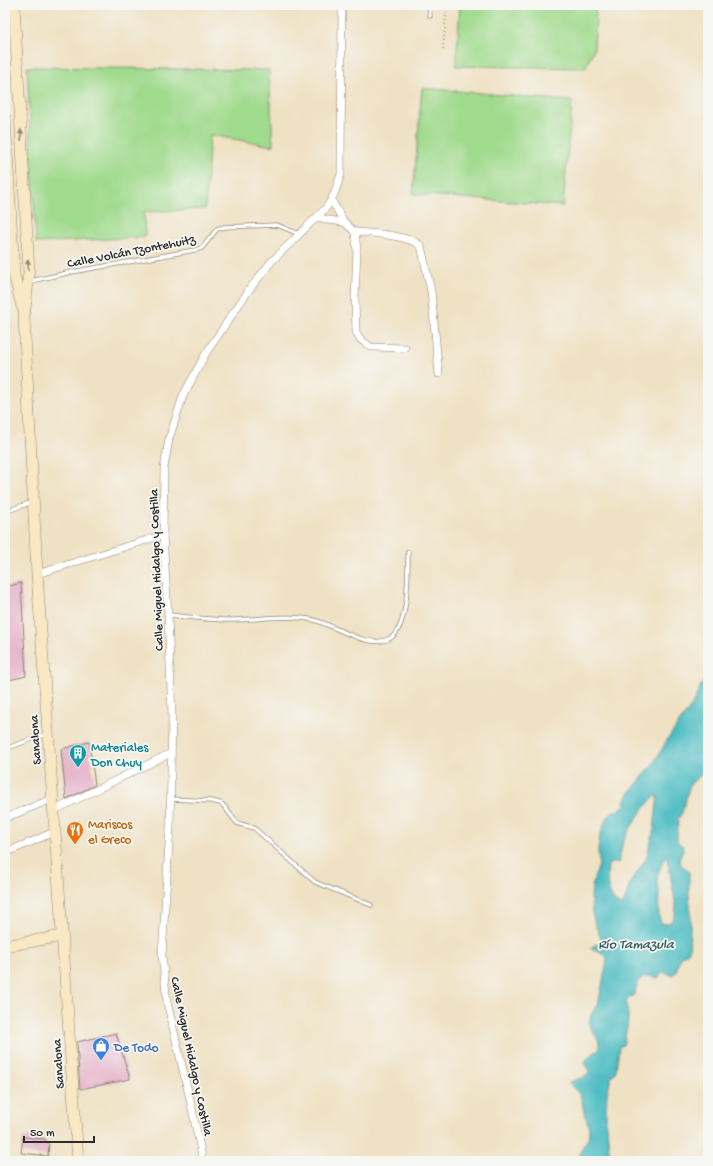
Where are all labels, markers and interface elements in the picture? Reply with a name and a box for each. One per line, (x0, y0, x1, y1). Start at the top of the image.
one-way arrow (17, 129, 24, 141)
street label: Calle Volcán Tzontehuitz (66, 232, 198, 272)
one-way arrow (25, 259, 32, 271)
street label: Calle Miguel Hidalgo y Costilla (147, 488, 168, 651)
street label: Sanalona (27, 714, 46, 765)
place label: Materiales Don Chuy (90, 741, 149, 771)
building icon: Materiales Don Chuy (68, 743, 88, 768)
place label: Mariscos el Greco (88, 818, 134, 848)
restaurant icon: Mariscos el Greco (65, 820, 85, 845)
water label: Río Tamazula (598, 937, 675, 954)
street label: Calle Miguel Hidalgo y Costilla (166, 976, 215, 1138)
shop icon: De Todo (91, 1036, 111, 1061)
street label: Sanalona (50, 1038, 69, 1089)
place label: De Todo (113, 1041, 159, 1056)
scale bar (24, 1118, 94, 1144)
text: 50 m (30, 1127, 55, 1141)

